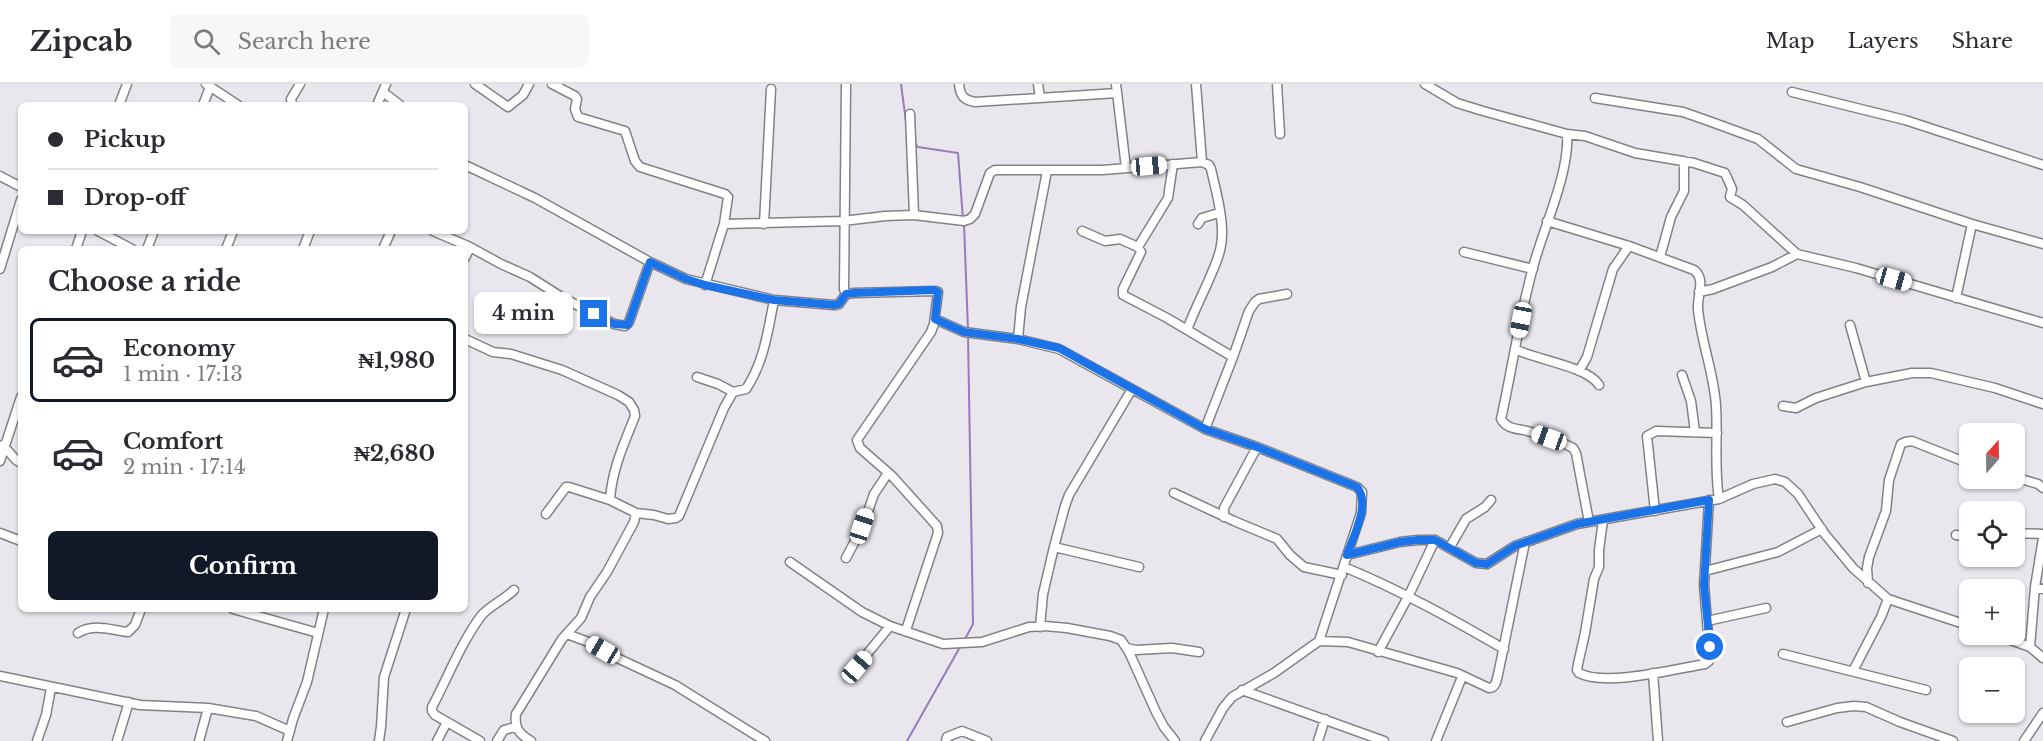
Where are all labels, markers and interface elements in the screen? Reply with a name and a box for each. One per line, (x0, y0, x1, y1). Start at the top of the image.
search box (169, 14, 589, 68)
text: Zipcab (30, 24, 133, 59)
icon: search (190, 25, 223, 58)
text: Search here (238, 28, 371, 55)
text: Map (1766, 28, 1815, 54)
text: Layers (1848, 28, 1919, 54)
text: Share (1952, 28, 2013, 54)
text: Pickup (84, 126, 166, 153)
car (1130, 155, 1168, 177)
text: Drop-off (84, 184, 186, 211)
text: Choose a ride (48, 265, 241, 298)
car (1874, 265, 1914, 293)
callout: 4 min (474, 293, 573, 335)
route end (580, 300, 607, 327)
text: 4 min (492, 301, 555, 325)
car (1509, 301, 1533, 339)
icon: car (51, 333, 105, 387)
text: Economy (123, 335, 235, 362)
text: ₦1,980 (358, 347, 435, 374)
text: 1 min · 17:13 (123, 362, 243, 386)
car (1529, 423, 1569, 453)
north arrow (1959, 423, 2025, 489)
map controls (1959, 423, 2025, 723)
icon: car (51, 426, 105, 480)
text: Comfort (123, 428, 223, 455)
text: ₦2,680 (354, 440, 435, 467)
text: 2 min · 17:14 (123, 455, 246, 479)
button: locate (1959, 501, 2025, 567)
car (848, 506, 876, 546)
button: Confirm (48, 531, 438, 600)
button: + (1959, 579, 2025, 645)
car (583, 633, 623, 667)
route start (1696, 633, 1723, 660)
car (838, 648, 876, 686)
button: − (1959, 657, 2025, 723)

